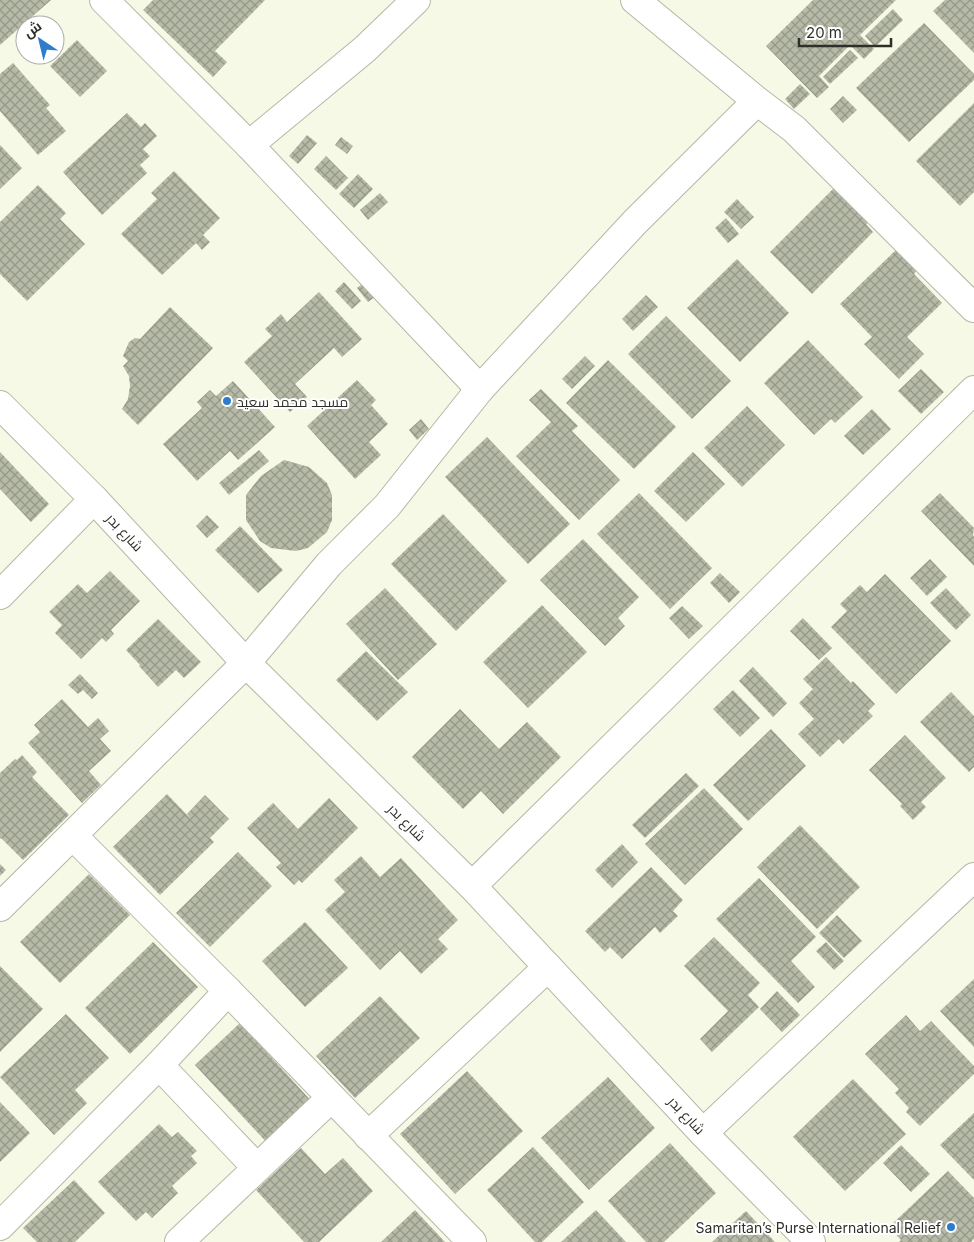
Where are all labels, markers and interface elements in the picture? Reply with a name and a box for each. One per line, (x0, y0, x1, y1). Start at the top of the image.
north arrow (15, 15, 65, 65)
scale bar (799, 15, 892, 47)
text: ش (20, 17, 45, 42)
text: 20 m (806, 23, 842, 42)
place label: مسجد محمد سعيد (237, 393, 348, 410)
marker: مسجد محمد سعيد (221, 395, 233, 407)
street label: شارع بدر (102, 509, 147, 555)
street label: شارع بدر (383, 799, 429, 845)
street label: شارع بدر (664, 1092, 709, 1138)
place label: Samaritan’s Purse International Relief (696, 1219, 941, 1236)
marker: Samaritan’s Purse International Relief (945, 1221, 957, 1233)

